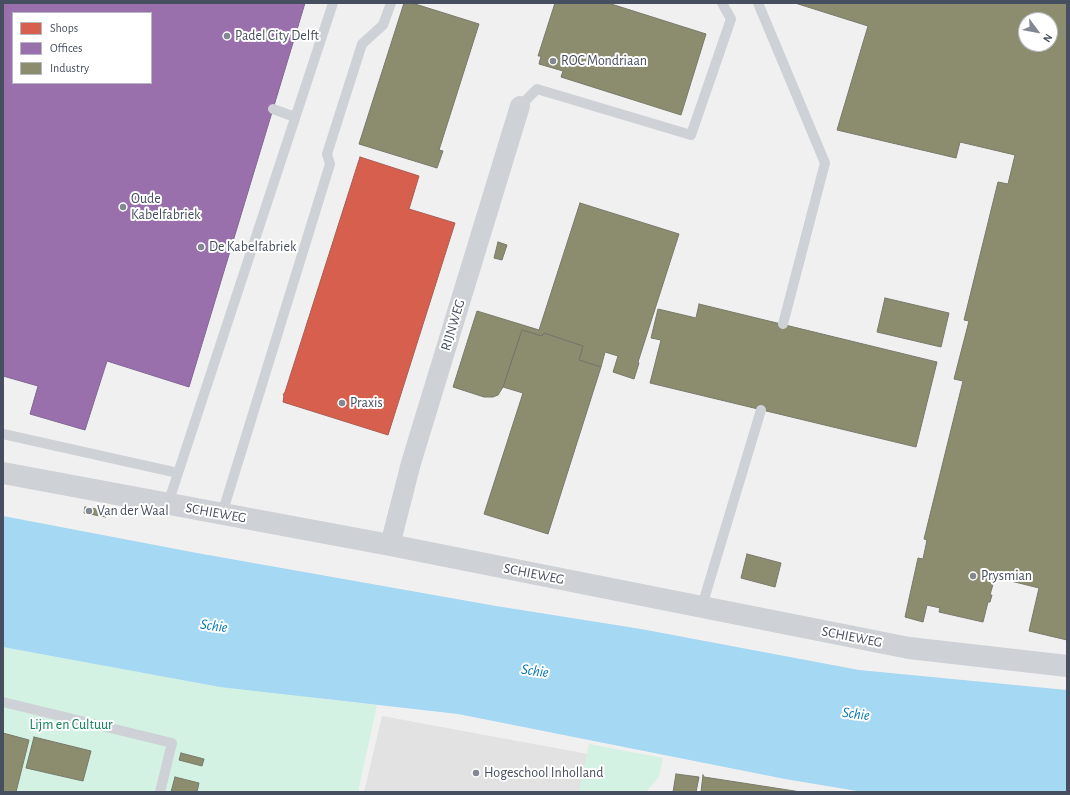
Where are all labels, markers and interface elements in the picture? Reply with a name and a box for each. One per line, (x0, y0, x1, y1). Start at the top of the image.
legend (12, 12, 152, 84)
north arrow (1018, 12, 1058, 52)
text: Shops (50, 22, 78, 34)
place label: Padel City Delft (235, 28, 319, 44)
marker: Padel City Delft (222, 31, 232, 41)
text: N (1041, 32, 1054, 44)
text: Offices (50, 42, 83, 54)
place label: ROC Mondriaan (561, 53, 647, 69)
marker: ROC Mondriaan (548, 56, 558, 66)
text: Industry (50, 62, 89, 74)
place label: Oude Kabelfabriek (131, 191, 200, 224)
marker: Oude Kabelfabriek (118, 202, 128, 212)
place label: De Kabelfabriek (209, 239, 296, 255)
marker: De Kabelfabriek (196, 242, 206, 252)
street label: RIJNWEG (437, 297, 469, 353)
place label: Praxis (350, 395, 383, 411)
marker: Praxis (337, 398, 347, 408)
street label: SCHIEWEG (184, 499, 248, 527)
place label: Van der Waal (97, 503, 169, 519)
marker: Van der Waal (84, 506, 94, 516)
street label: SCHIEWEG (502, 560, 566, 588)
place label: Prysmian (981, 568, 1032, 584)
marker: Prysmian (968, 571, 978, 581)
water label: Schie (199, 615, 229, 637)
street label: SCHIEWEG (820, 623, 884, 651)
water label: Schie (520, 660, 550, 682)
water label: Schie (841, 703, 871, 725)
park label: Lijm en Cultuur (29, 717, 113, 733)
place label: Hogeschool Inholland (484, 765, 604, 781)
marker: Hogeschool Inholland (471, 768, 481, 778)

